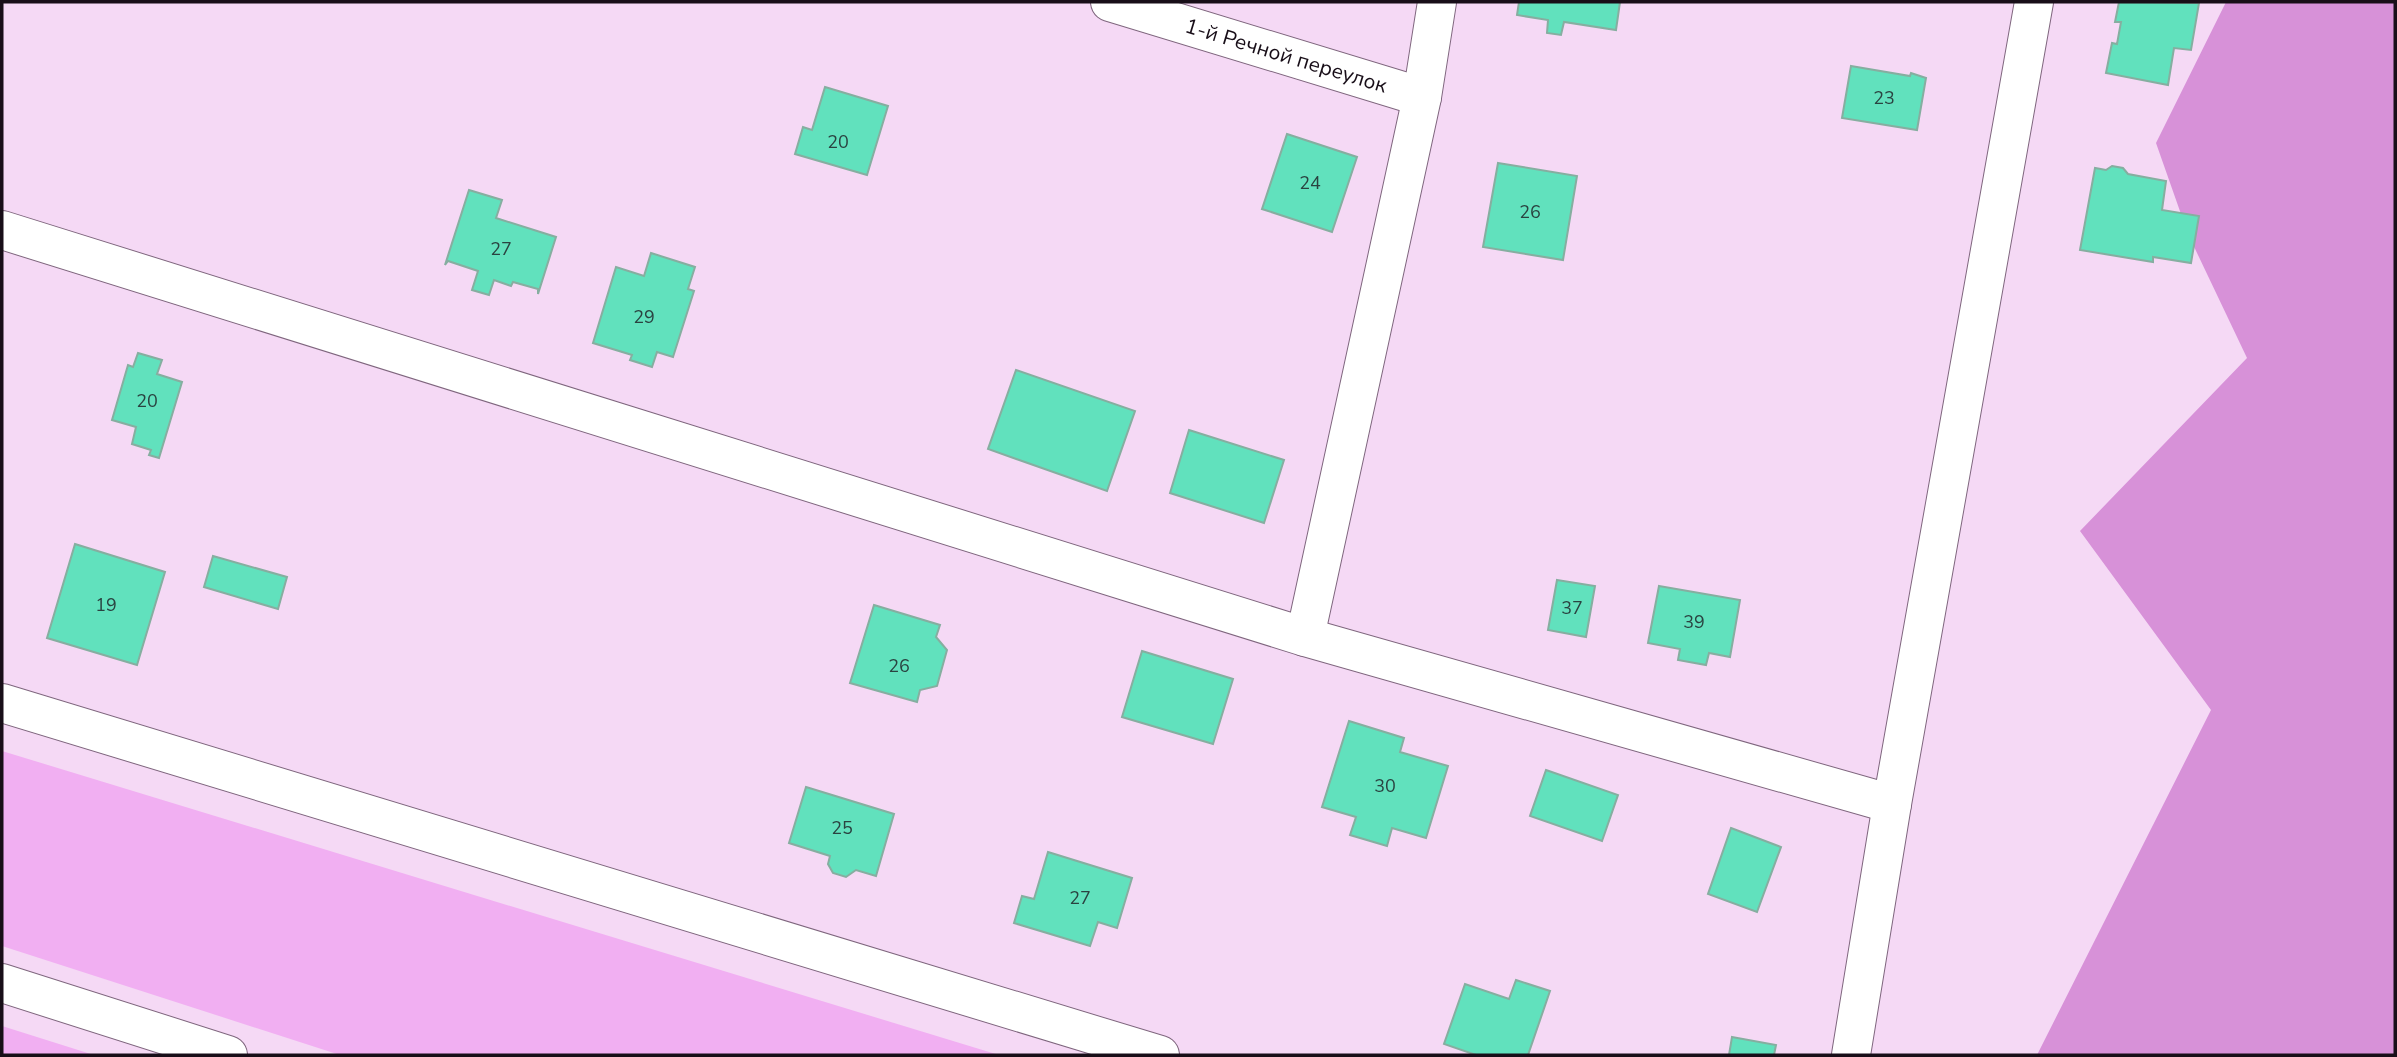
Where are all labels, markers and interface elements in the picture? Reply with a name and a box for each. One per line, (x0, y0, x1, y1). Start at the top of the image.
street label: 1-й Речной переулок (1182, 12, 1391, 100)
house number: 23 (1873, 86, 1895, 110)
house number: 20 (827, 130, 849, 154)
house number: 24 (1299, 171, 1321, 195)
house number: 26 (1519, 200, 1541, 224)
house number: 27 (490, 237, 512, 261)
house number: 29 (633, 305, 655, 329)
house number: 20 (136, 389, 158, 413)
house number: 19 (95, 593, 117, 617)
house number: 37 (1561, 596, 1583, 620)
house number: 39 (1683, 610, 1705, 634)
house number: 26 (888, 654, 910, 678)
house number: 30 (1374, 774, 1396, 798)
house number: 25 (831, 816, 853, 840)
house number: 27 (1069, 886, 1091, 910)

